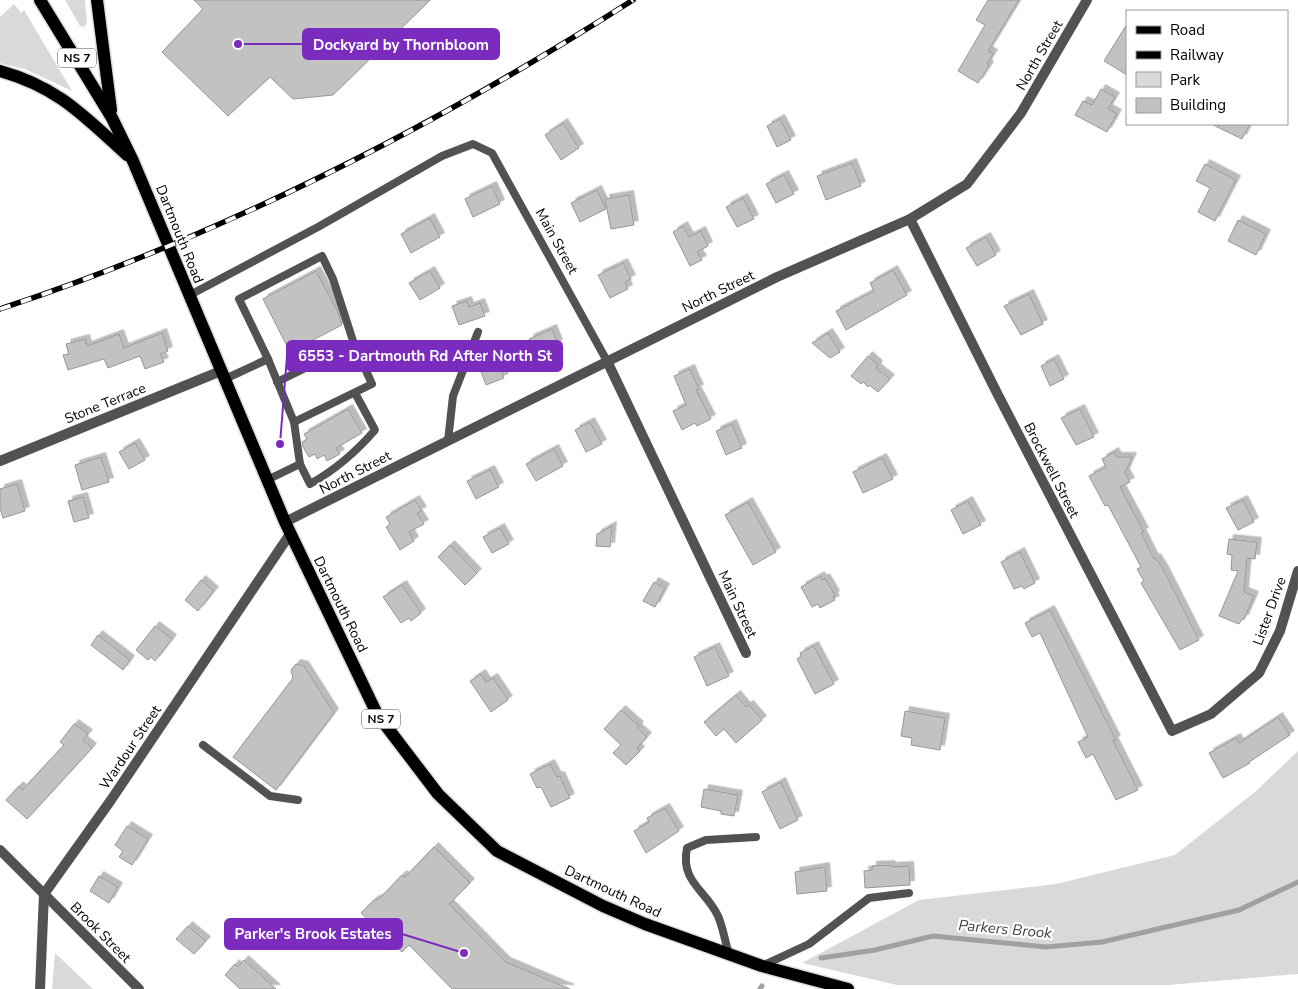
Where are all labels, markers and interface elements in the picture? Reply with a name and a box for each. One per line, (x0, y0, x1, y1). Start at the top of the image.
legend (1126, 10, 1288, 125)
street label: North Street (1012, 17, 1067, 94)
text: Road (1170, 20, 1205, 40)
callout: Dockyard by Thornbloom (303, 29, 499, 59)
text: Dockyard by Thornbloom (313, 35, 489, 55)
text: Railway (1170, 45, 1224, 65)
road number: NS 7 (58, 48, 96, 68)
text: Park (1170, 70, 1200, 90)
text: Building (1170, 95, 1226, 115)
street label: Dartmouth Road (151, 182, 208, 286)
street label: Main Street (531, 205, 582, 278)
street label: North Street (679, 266, 758, 317)
callout: 6553 - Dartmouth Rd After North St (287, 341, 562, 371)
text: 6553 - Dartmouth Rd After North St (298, 346, 552, 366)
street label: Stone Terrace (62, 379, 149, 428)
street label: Brockwell Street (1019, 419, 1084, 521)
street label: North Street (316, 446, 394, 499)
street label: Dartmouth Road (309, 553, 372, 655)
street label: Main Street (714, 567, 761, 641)
street label: Lister Drive (1248, 574, 1291, 648)
street label: Wardour Street (95, 701, 166, 793)
road number: NS 7 (362, 710, 400, 729)
street label: Dartmouth Road (561, 861, 664, 922)
street label: Brook Street (66, 898, 135, 967)
water label: Parkers Brook (957, 915, 1053, 943)
callout: Parker's Brook Estates (225, 919, 402, 949)
text: Parker's Brook Estates (234, 924, 392, 944)

